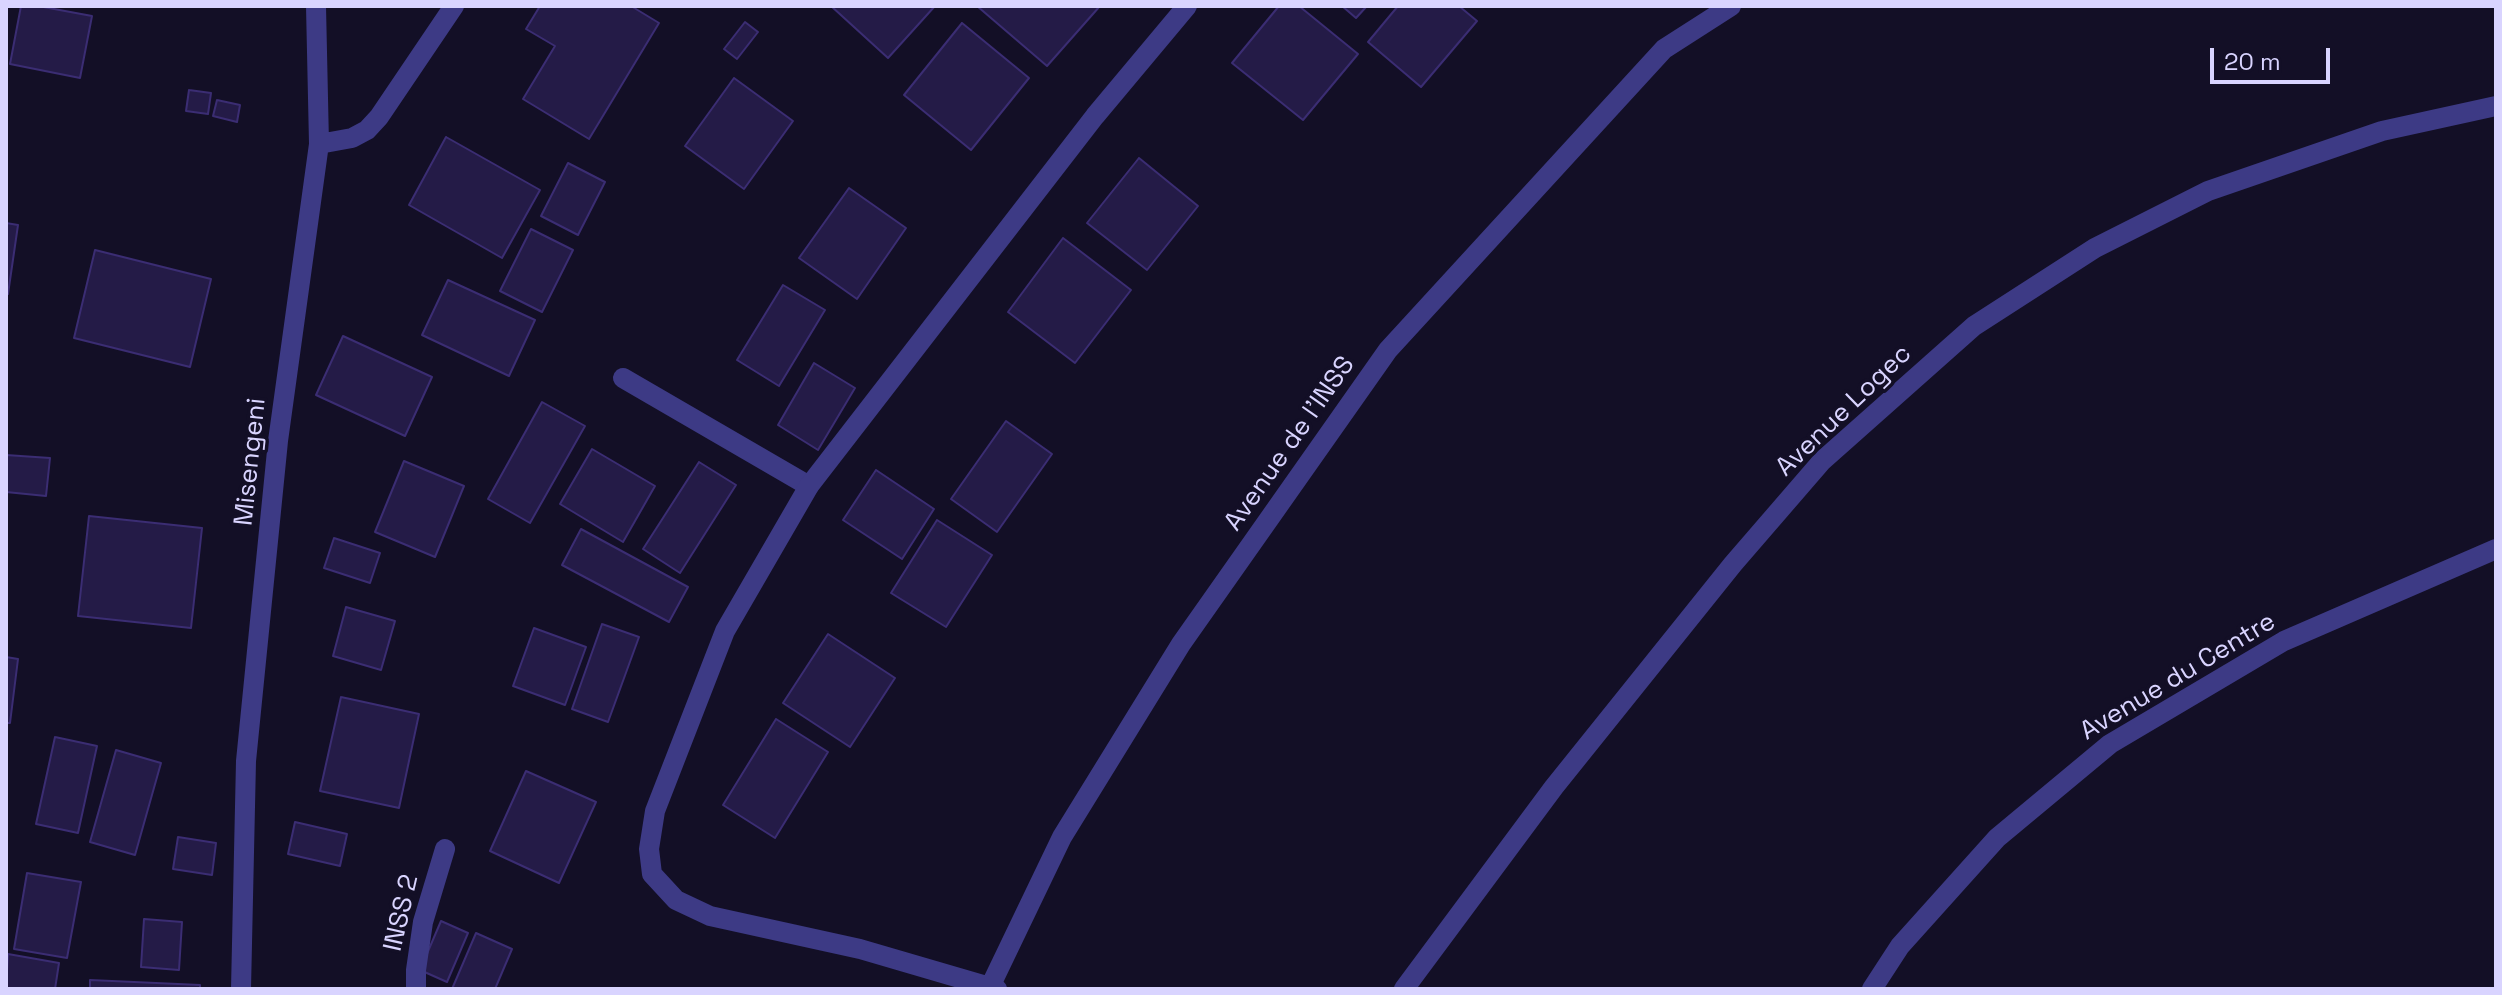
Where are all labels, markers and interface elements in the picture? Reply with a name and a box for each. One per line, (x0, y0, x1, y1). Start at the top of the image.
scale bar (2214, 32, 2334, 82)
text: 20 m (2224, 46, 2281, 77)
street label: Avenue Logec (1770, 339, 1918, 483)
street label: Avenue de l'INSS (1218, 351, 1362, 537)
street label: Misengeni (229, 397, 273, 527)
street label: Avenue du Centre (2075, 606, 2281, 748)
street label: INSS 2 (378, 872, 426, 954)

